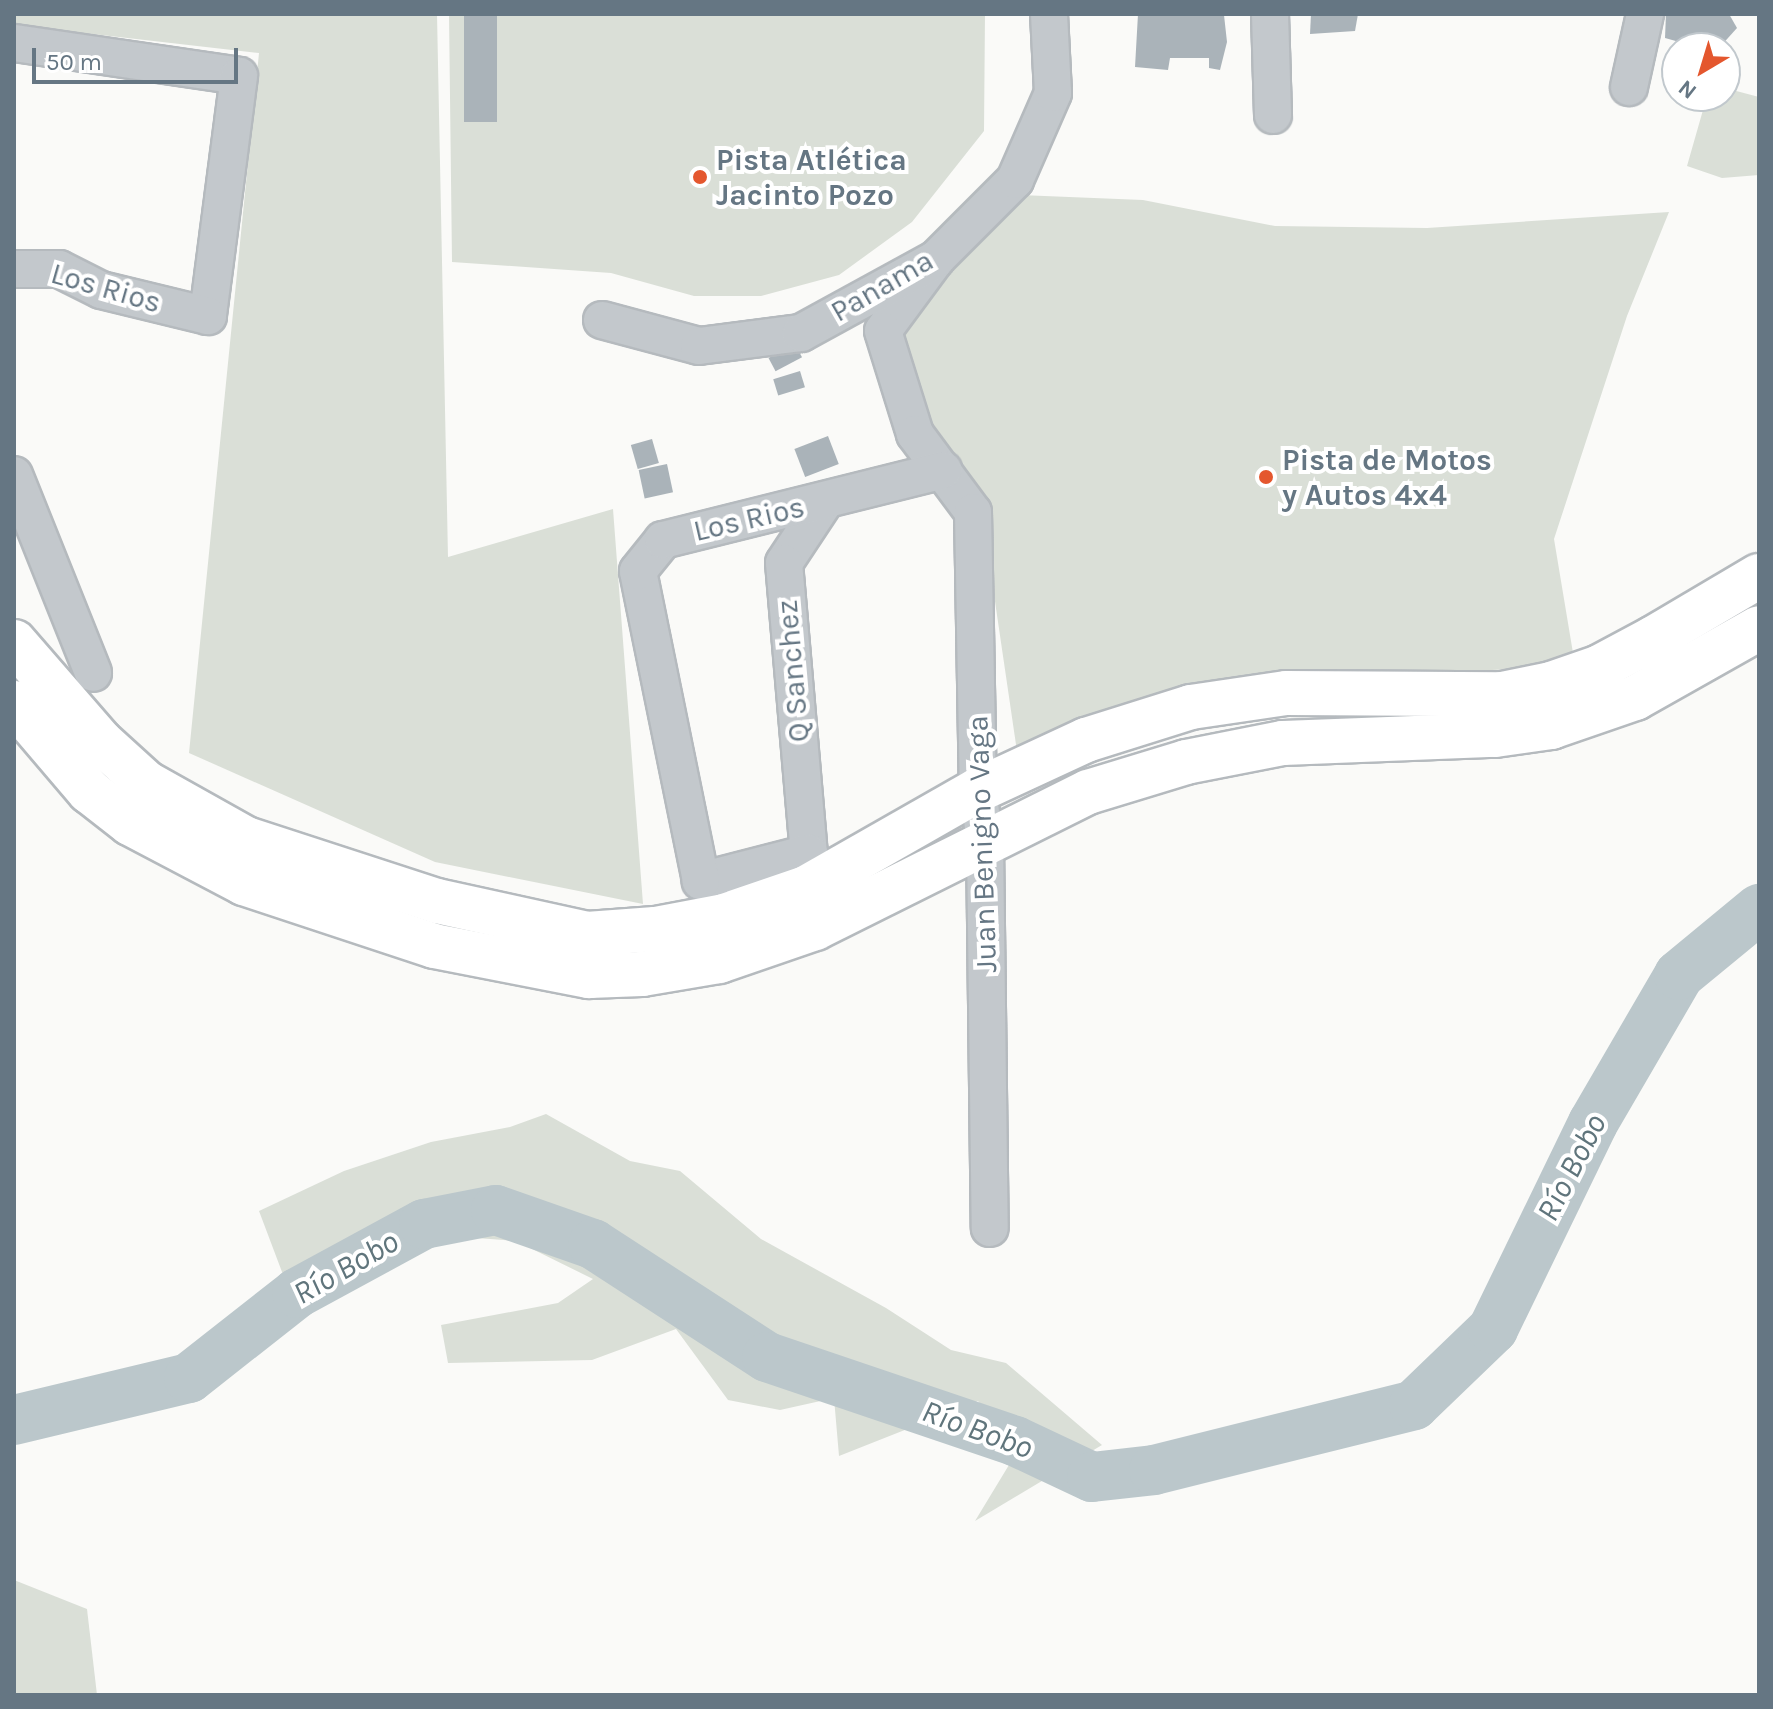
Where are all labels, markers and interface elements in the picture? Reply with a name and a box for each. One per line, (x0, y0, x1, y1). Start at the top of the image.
scale bar (36, 32, 242, 82)
north arrow (1661, 32, 1741, 112)
text: 50 m (46, 48, 102, 76)
text: N (1673, 74, 1702, 104)
place label: Pista Atlética Jacinto Pozo (716, 142, 907, 212)
marker: Pista Atlética Jacinto Pozo (691, 168, 709, 186)
street label: Panama (824, 242, 940, 330)
street label: Los Rios (47, 255, 165, 321)
place label: Pista de Motos y Autos 4x4 (1282, 442, 1492, 512)
marker: Pista de Motos y Autos 4x4 (1257, 468, 1275, 486)
street label: Los Rios (690, 489, 808, 549)
street label: Q Sanchez (769, 598, 817, 744)
street label: Juan Benigno Vaga (960, 715, 1004, 973)
water label: Río Bobo (1529, 1108, 1615, 1228)
water label: Río Bobo (287, 1223, 405, 1313)
water label: Río Bobo (916, 1392, 1038, 1468)

